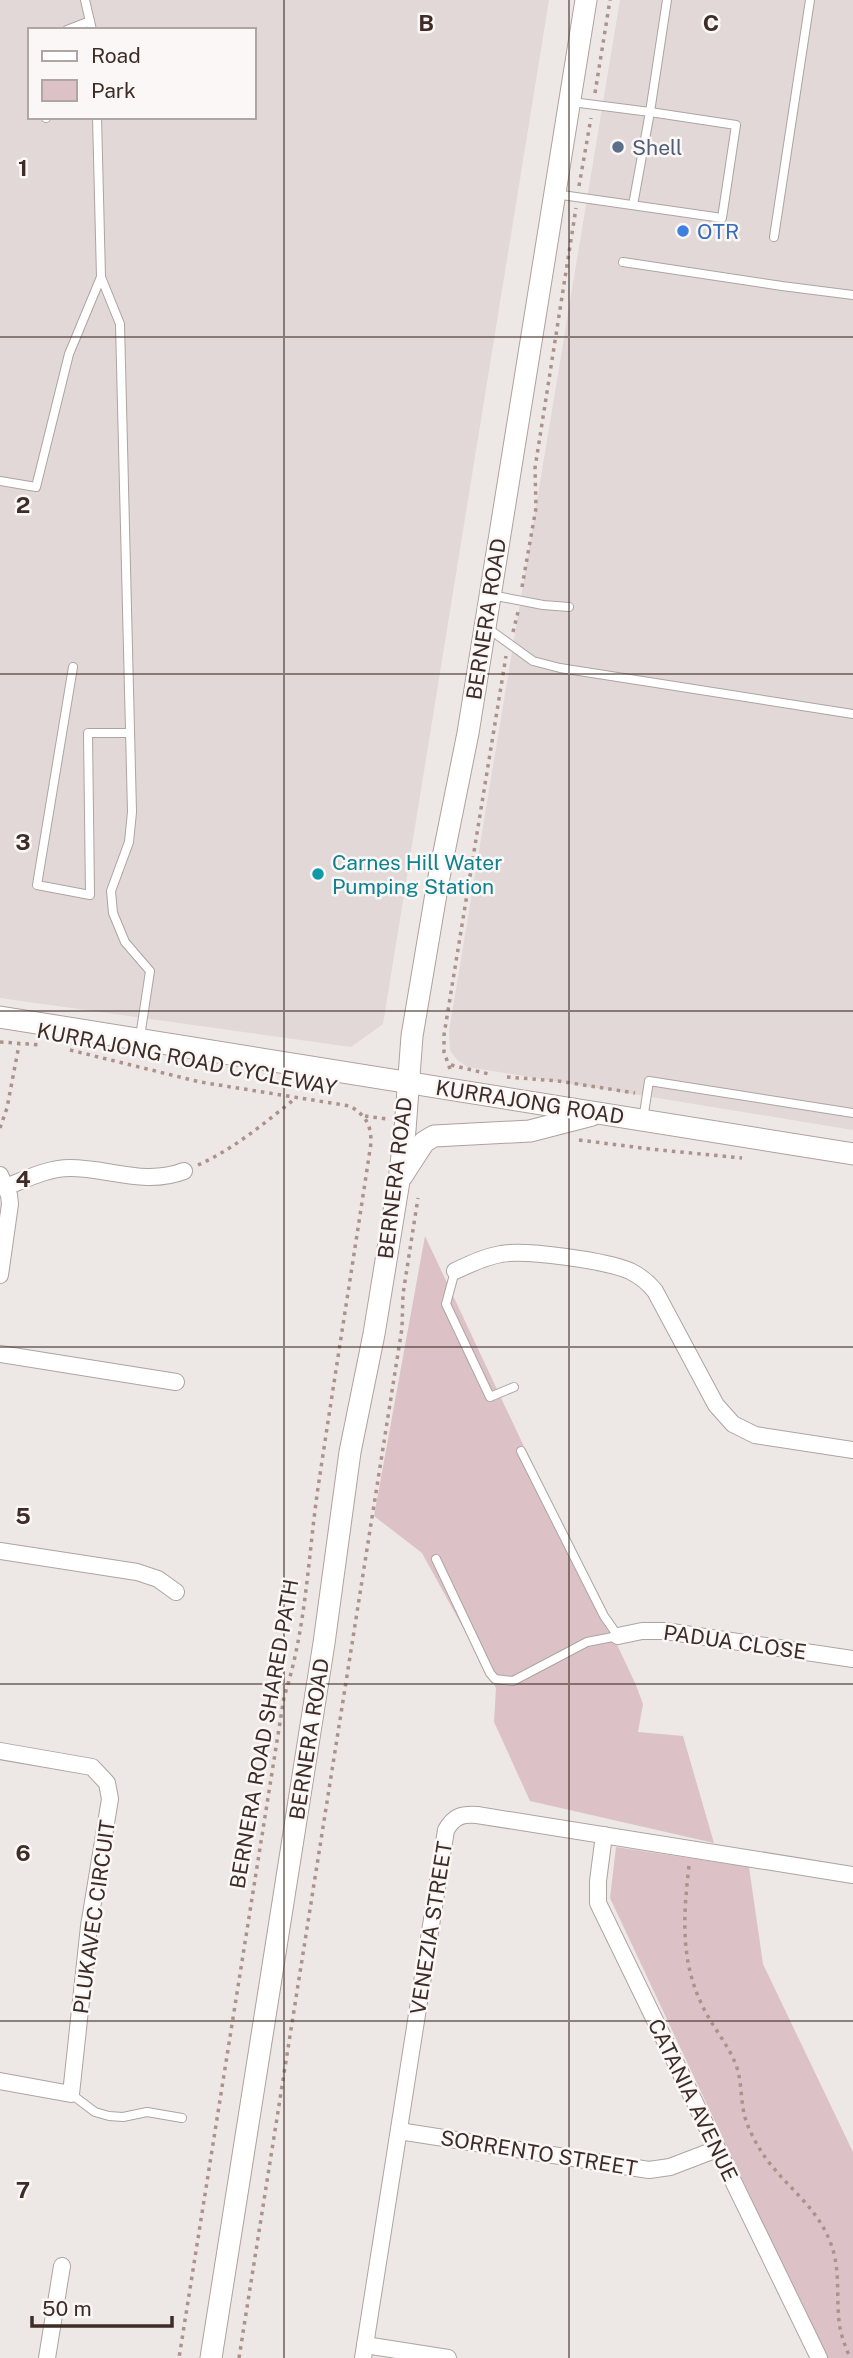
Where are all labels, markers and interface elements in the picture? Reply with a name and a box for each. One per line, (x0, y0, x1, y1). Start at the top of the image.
text: B (418, 9, 434, 36)
text: C (703, 9, 719, 36)
legend (28, 28, 256, 119)
text: Road (91, 43, 141, 68)
text: Park (91, 78, 136, 103)
place label: Shell (632, 135, 682, 160)
marker: Shell (610, 139, 626, 155)
text: 1 (18, 154, 28, 181)
place label: OTR (697, 219, 739, 244)
marker: OTR (675, 223, 691, 239)
text: 2 (16, 491, 30, 518)
street label: BERNERA ROAD (461, 537, 511, 701)
text: 3 (15, 828, 31, 855)
place label: Carnes Hill Water Pumping Station (332, 850, 502, 899)
marker: Carnes Hill Water Pumping Station (310, 866, 326, 882)
street label: KURRAJONG ROAD CYCLEWAY (35, 1018, 339, 1100)
street label: KURRAJONG ROAD (434, 1075, 626, 1129)
street label: BERNERA ROAD (373, 1096, 417, 1260)
text: 4 (15, 1165, 31, 1192)
text: 5 (15, 1502, 31, 1529)
street label: BERNERA ROAD SHARED PATH (224, 1577, 304, 1891)
street label: PADUA CLOSE (662, 1620, 808, 1664)
street label: BERNERA ROAD (284, 1657, 334, 1821)
street label: PLUKAVEC CIRCUIT (68, 1818, 120, 2016)
text: 6 (15, 1839, 31, 1866)
street label: VENEZIA STREET (405, 1840, 457, 2016)
street label: CATANIA AVENUE (643, 2015, 743, 2185)
street label: SORRENTO STREET (439, 2125, 639, 2181)
text: 7 (16, 2176, 30, 2203)
scale bar (32, 2284, 172, 2328)
text: 50 m (42, 2296, 92, 2321)

